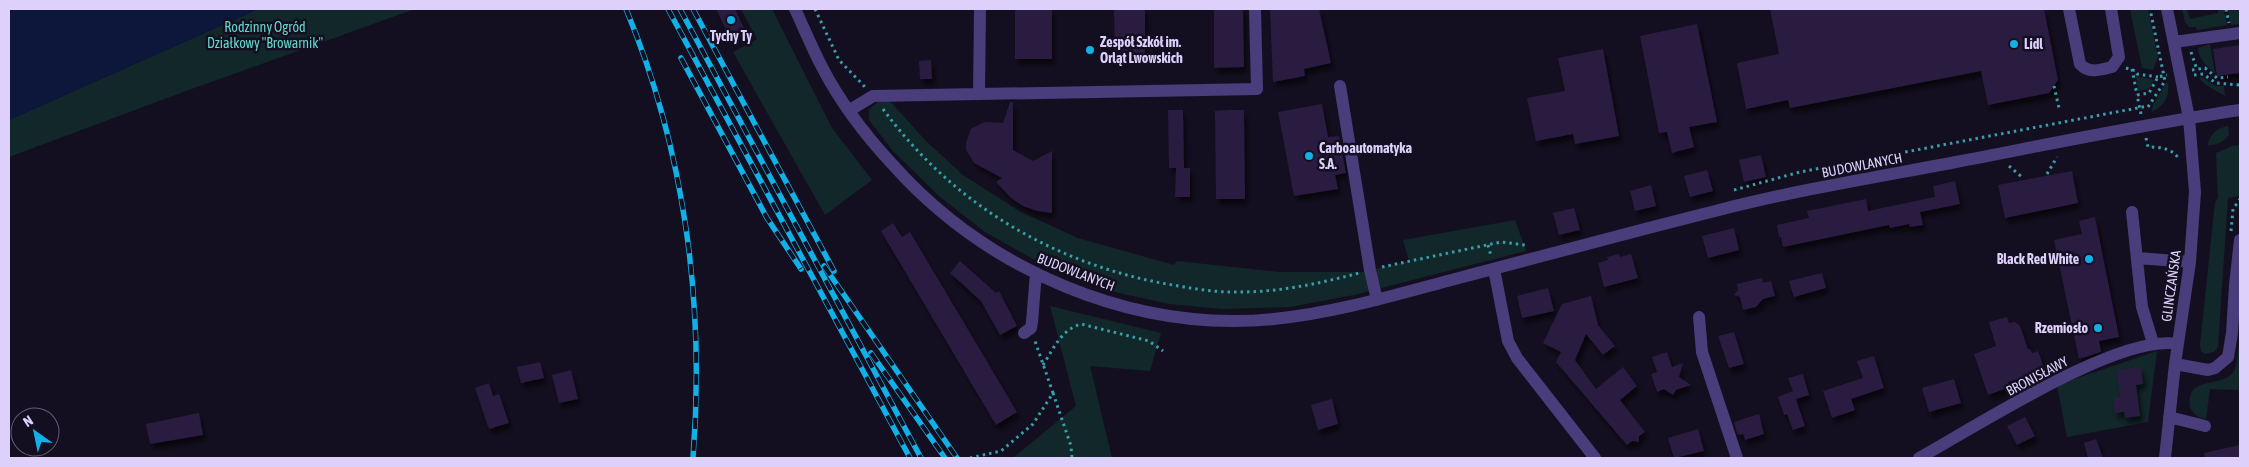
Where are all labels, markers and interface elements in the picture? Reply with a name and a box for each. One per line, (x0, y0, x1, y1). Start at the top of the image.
marker: Tychy Ty (725, 14, 737, 26)
park label: Rodzinny Ogród Działkowy "Browarnik" (207, 19, 323, 51)
place label: Tychy Ty (710, 28, 752, 44)
place label: Zespół Szkół im. Orląt Lwowskich (1100, 34, 1183, 66)
place label: Lidl (2024, 36, 2043, 52)
marker: Lidl (2008, 38, 2020, 50)
marker: Zespół Szkół im. Orląt Lwowskich (1084, 44, 1096, 56)
place label: Carboautomatyka S.A. (1319, 140, 1412, 172)
street label: BUDOWLANYCH (1820, 149, 1904, 181)
marker: Carboautomatyka S.A. (1303, 150, 1315, 162)
street label: GLINCZAŃSKA (2158, 249, 2184, 323)
street label: BUDOWLANYCH (1035, 250, 1117, 294)
place label: Black Red White (1997, 251, 2079, 267)
marker: Black Red White (2083, 253, 2095, 265)
place label: Rzemiosło (2035, 320, 2088, 336)
marker: Rzemiosło (2092, 322, 2104, 334)
street label: BRONISŁAWY (2003, 353, 2071, 399)
north arrow (10, 407, 60, 457)
text: N (20, 412, 36, 430)

